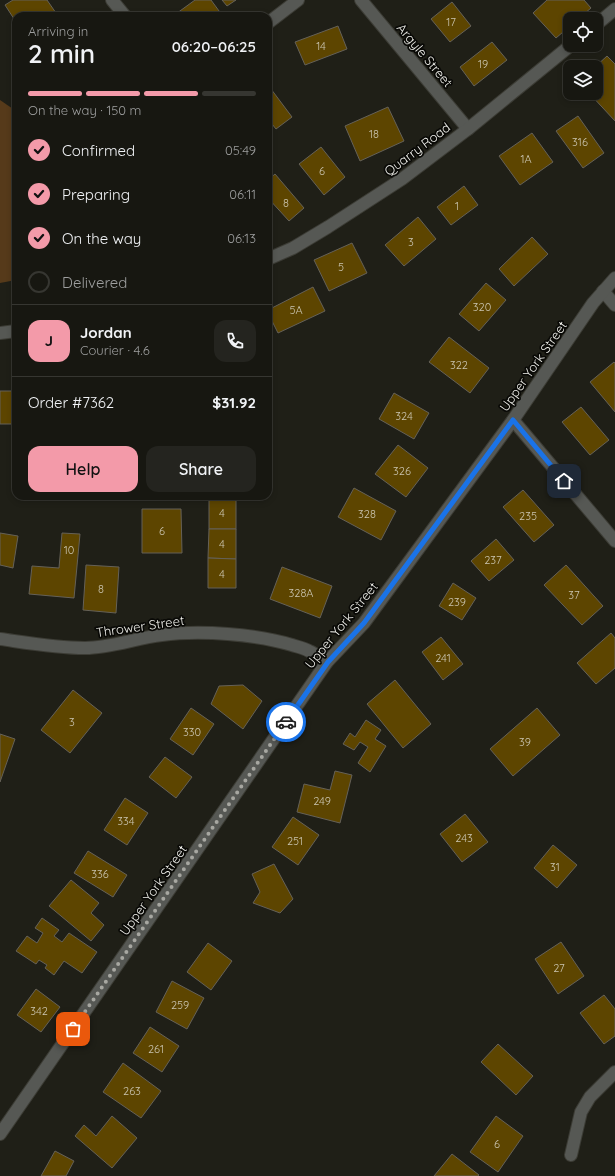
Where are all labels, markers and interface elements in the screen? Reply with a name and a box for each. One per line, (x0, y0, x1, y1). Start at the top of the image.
map controls (563, 12, 603, 100)
button: locate (563, 12, 603, 52)
house number: 17 (446, 15, 456, 29)
street label: Argyle Street (394, 20, 456, 90)
text: Arriving in (28, 23, 88, 39)
text: 2 min (28, 37, 95, 70)
text: 06:20–06:25 (172, 37, 256, 56)
house number: 14 (316, 39, 326, 53)
house number: 19 (478, 57, 488, 71)
button: layers (563, 60, 603, 100)
text: On the way · 150 m (28, 102, 141, 118)
street label: Quarry Road (381, 119, 453, 179)
house number: 18 (369, 127, 379, 141)
house number: 316 (572, 135, 588, 149)
icon: check (28, 139, 50, 161)
text: Confirmed (62, 141, 135, 160)
text: 05:49 (225, 142, 256, 158)
house number: 1A (520, 152, 532, 166)
house number: 6 (319, 164, 325, 178)
icon: check (28, 183, 50, 205)
text: Preparing (62, 185, 130, 204)
text: 06:11 (229, 186, 256, 202)
house number: 8 (283, 196, 289, 210)
house number: 1 (455, 199, 459, 213)
icon: check (28, 227, 50, 249)
text: On the way (62, 229, 141, 248)
text: 06:13 (227, 230, 256, 246)
house number: 3 (408, 235, 414, 249)
house number: 5 (338, 260, 344, 274)
text: Delivered (62, 273, 127, 292)
house number: 320 (473, 300, 491, 314)
house number: 5A (289, 303, 303, 317)
street label: Upper York Street (496, 318, 570, 414)
button: phone (214, 320, 256, 362)
text: Jordan (80, 323, 132, 342)
text: J (45, 331, 53, 350)
text: Courier · 4.6 (80, 342, 150, 358)
house number: 322 (450, 358, 468, 372)
text: Order #7362 (28, 393, 114, 412)
text: $31.92 (212, 393, 256, 412)
house number: 324 (395, 409, 413, 423)
button: Help (28, 446, 138, 492)
button: Share (146, 446, 256, 492)
house number: 326 (393, 464, 411, 478)
pin (547, 464, 581, 498)
icon: home (553, 470, 575, 492)
house number: 4 (219, 506, 225, 520)
house number: 328 (358, 507, 376, 521)
house number: 235 (519, 509, 537, 523)
house number: 6 (159, 524, 165, 538)
house number: 4 (219, 537, 225, 551)
house number: 10 (64, 543, 74, 557)
house number: 237 (484, 553, 502, 567)
house number: 4 (219, 567, 225, 581)
street label: Upper York Street (301, 579, 381, 671)
house number: 8 (98, 582, 104, 596)
house number: 328A (289, 586, 313, 600)
house number: 37 (568, 588, 580, 602)
house number: 239 (448, 595, 466, 609)
street label: Thrower Street (95, 612, 185, 640)
house number: 241 (435, 651, 451, 665)
courier (266, 702, 306, 742)
icon: car (275, 711, 297, 733)
house number: 3 (69, 715, 75, 729)
house number: 330 (183, 725, 201, 739)
house number: 39 (519, 735, 531, 749)
house number: 249 (313, 794, 331, 808)
house number: 334 (117, 814, 135, 828)
house number: 243 (455, 831, 473, 845)
house number: 251 (287, 834, 303, 848)
street label: Upper York Street (116, 842, 190, 938)
house number: 31 (550, 860, 560, 874)
house number: 336 (91, 867, 109, 881)
house number: 27 (553, 961, 565, 975)
house number: 259 (171, 998, 189, 1012)
house number: 342 (30, 1004, 48, 1018)
pin (56, 1012, 90, 1046)
icon: bag (62, 1018, 84, 1040)
house number: 261 (148, 1042, 164, 1056)
house number: 263 (123, 1084, 141, 1098)
house number: 6 (494, 1137, 500, 1151)

